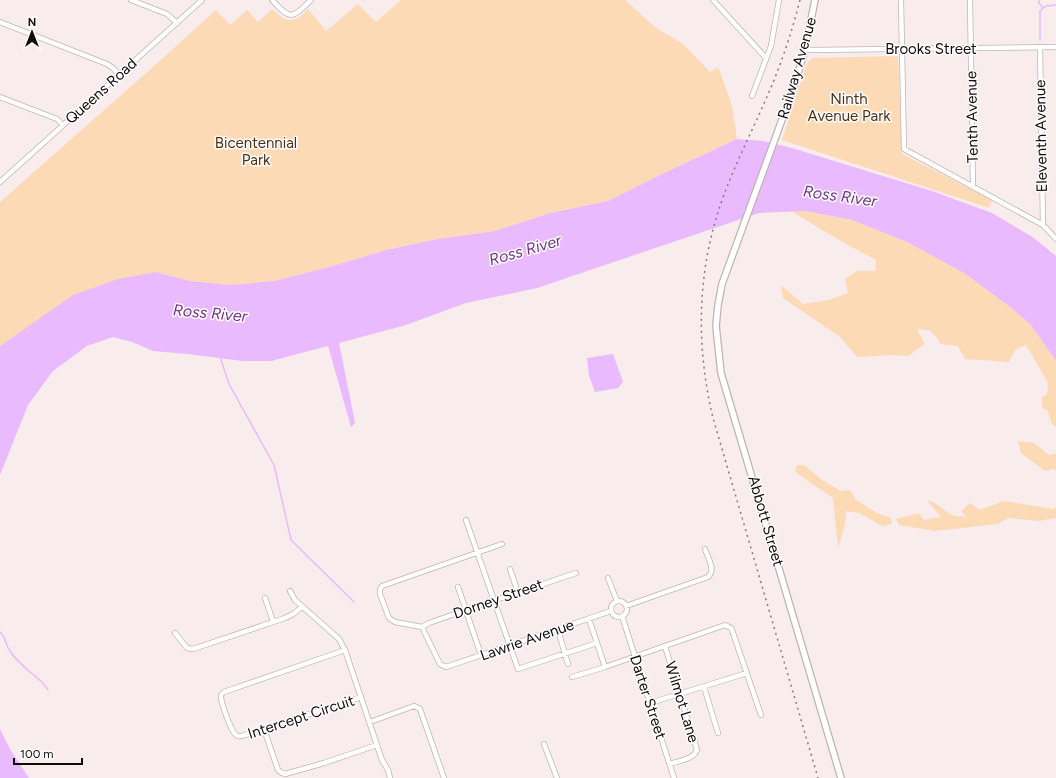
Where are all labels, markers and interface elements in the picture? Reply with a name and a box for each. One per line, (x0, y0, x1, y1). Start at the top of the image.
north arrow (12, 12, 52, 52)
street label: Railway Avenue (774, 15, 820, 121)
text: N (28, 16, 36, 29)
street label: Brooks Street (885, 40, 977, 58)
street label: Queens Road (62, 54, 140, 128)
street label: Tenth Avenue (962, 71, 982, 163)
street label: Eleventh Avenue (1031, 79, 1051, 193)
park label: Ninth Avenue Park (808, 90, 891, 125)
park label: Bicentennial Park (215, 134, 297, 169)
water label: Ross River (802, 181, 879, 211)
water label: Ross River (487, 230, 564, 269)
water label: Ross River (172, 300, 248, 326)
street label: Abbott Street (744, 474, 788, 569)
street label: Dorney Street (451, 575, 546, 623)
street label: Lawrie Avenue (478, 615, 576, 665)
street label: Darter Street (626, 653, 670, 742)
street label: Wilmot Lane (661, 659, 703, 745)
street label: Intercept Circuit (245, 691, 357, 743)
scale bar (14, 740, 82, 766)
text: 100 m (20, 747, 54, 761)

